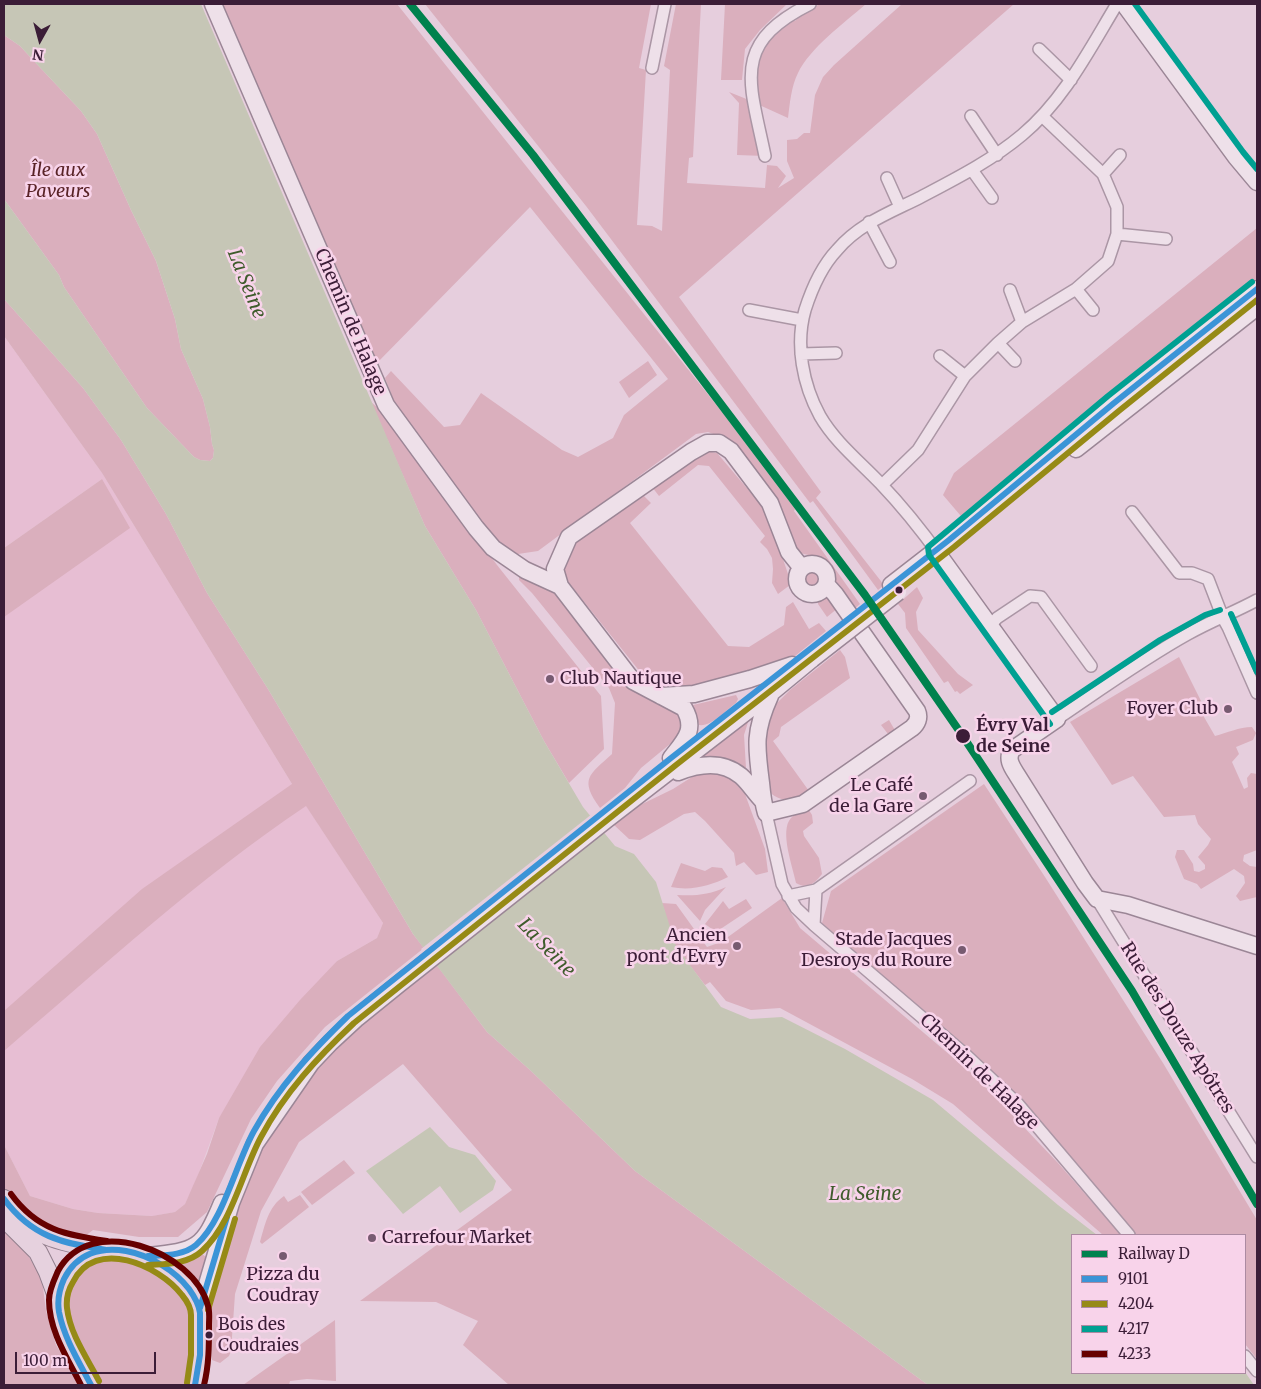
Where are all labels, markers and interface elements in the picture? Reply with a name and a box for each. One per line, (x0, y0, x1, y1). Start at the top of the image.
north arrow (15, 15, 65, 65)
text: N (32, 45, 45, 64)
park label: Île aux Paveurs (26, 160, 90, 202)
water label: La Seine (222, 246, 270, 322)
street label: Chemin de Halage (309, 246, 391, 398)
unlabelled marker (894, 585, 904, 595)
place label: Club Nautique (560, 668, 681, 690)
marker: Club Nautique (544, 673, 556, 685)
place label: Foyer Club (1126, 698, 1218, 720)
marker: Foyer Club (1222, 703, 1234, 715)
place label: Évry Val de Seine (976, 715, 1050, 758)
marker: Évry Val de Seine (954, 727, 972, 745)
place label: Le Café de la Gare (829, 775, 913, 818)
marker: Le Café de la Gare (917, 790, 929, 802)
water label: La Seine (513, 914, 579, 982)
place label: Ancien pont d'Evry (626, 925, 727, 968)
place label: Stade Jacques Desroys du Roure (801, 929, 952, 972)
street label: Rue des Douze Apôtres (1116, 939, 1238, 1117)
marker: Ancien pont d'Evry (731, 940, 743, 952)
marker: Stade Jacques Desroys du Roure (956, 944, 968, 956)
street label: Chemin de Halage (915, 1010, 1043, 1134)
water label: La Seine (829, 1184, 901, 1206)
place label: Carrefour Market (382, 1227, 532, 1249)
marker: Carrefour Market (366, 1232, 378, 1244)
legend (1071, 1234, 1246, 1374)
text: Railway D (1118, 1244, 1190, 1263)
marker: Pizza du Coudray (277, 1250, 289, 1262)
place label: Pizza du Coudray (246, 1264, 320, 1306)
text: 9101 (1118, 1269, 1149, 1288)
text: 4204 (1118, 1294, 1154, 1313)
place label: Bois des Coudraies (218, 1315, 299, 1355)
text: 4217 (1118, 1319, 1149, 1338)
marker: Bois des Coudraies (204, 1330, 214, 1340)
scale bar (18, 1342, 159, 1374)
text: 4233 (1118, 1344, 1151, 1363)
text: 100 m (23, 1351, 67, 1370)

